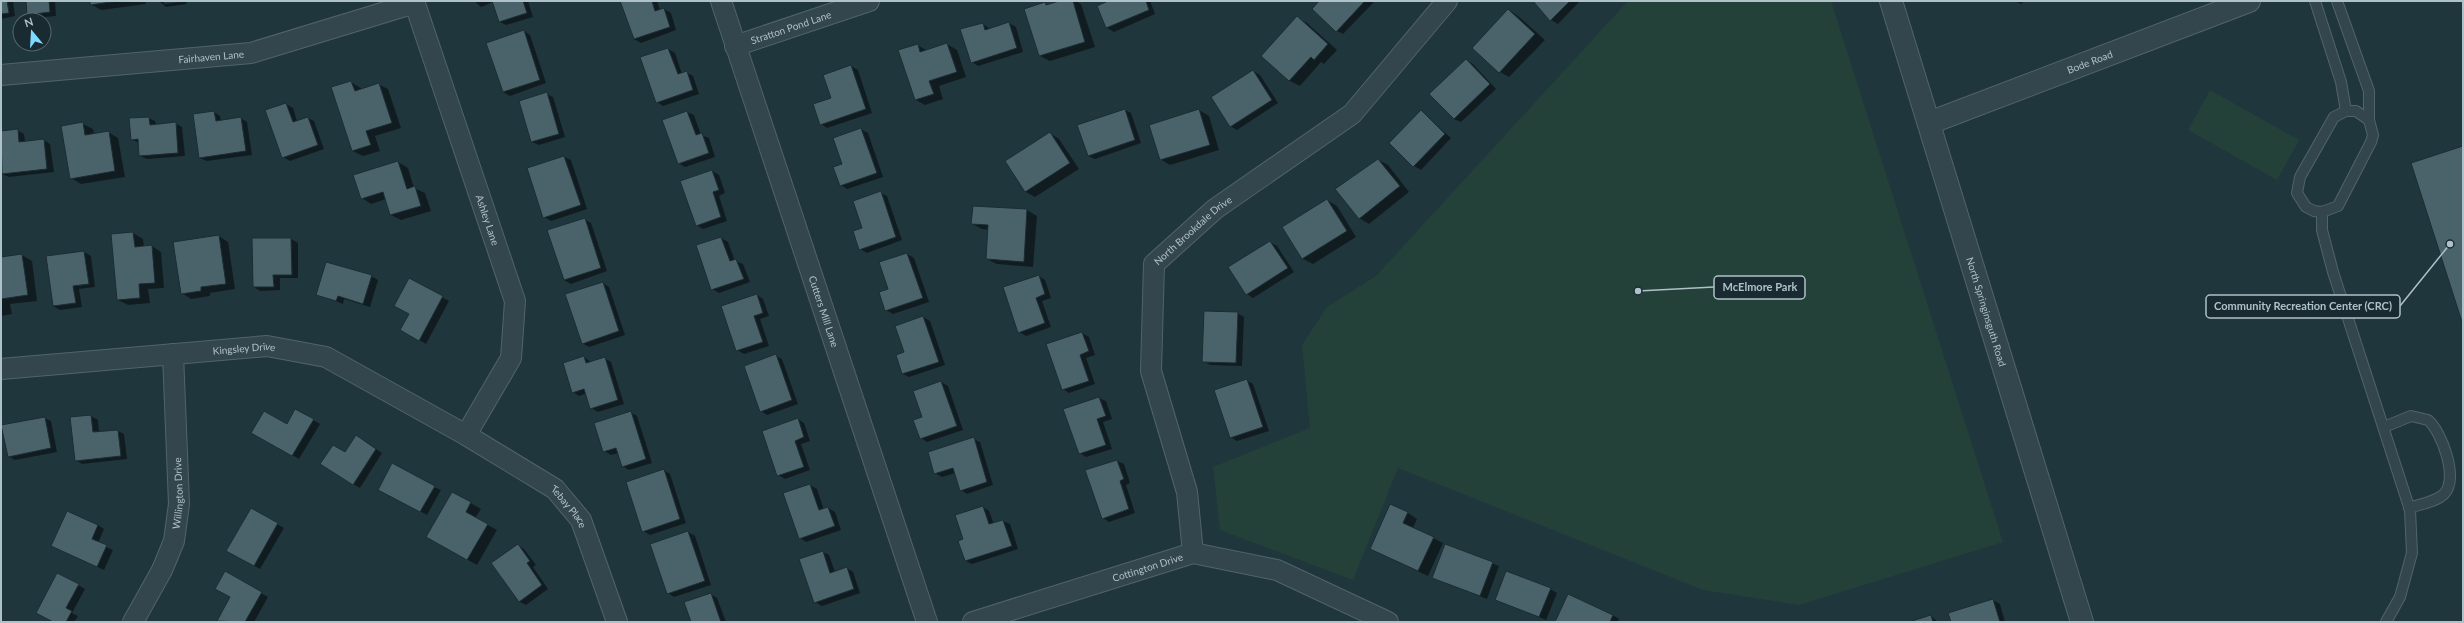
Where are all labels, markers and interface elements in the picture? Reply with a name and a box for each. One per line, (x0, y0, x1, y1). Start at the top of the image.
street label: Stratton Pond Lane (749, 8, 833, 46)
north arrow (12, 12, 52, 52)
text: N (23, 15, 35, 30)
street label: Fairhaven Lane (178, 48, 245, 65)
street label: Bode Road (2065, 48, 2114, 76)
street label: Ashley Lane (474, 193, 502, 247)
street label: North Brookdale Drive (1151, 193, 1234, 267)
street label: North Springinsguth Road (1964, 256, 2009, 368)
street label: Cutters Mill Lane (806, 274, 841, 349)
callout: McElmore Park (1714, 276, 1805, 299)
text: McElmore Park (1723, 280, 1798, 293)
callout: Community Recreation Center (CRC) (2206, 295, 2400, 318)
text: Community Recreation Center (CRC) (2214, 299, 2392, 312)
street label: Kingsley Drive (212, 340, 277, 357)
street label: Willington Drive (170, 457, 185, 530)
street label: Tebay Place (549, 482, 589, 529)
street label: Cottington Drive (1111, 551, 1185, 584)

